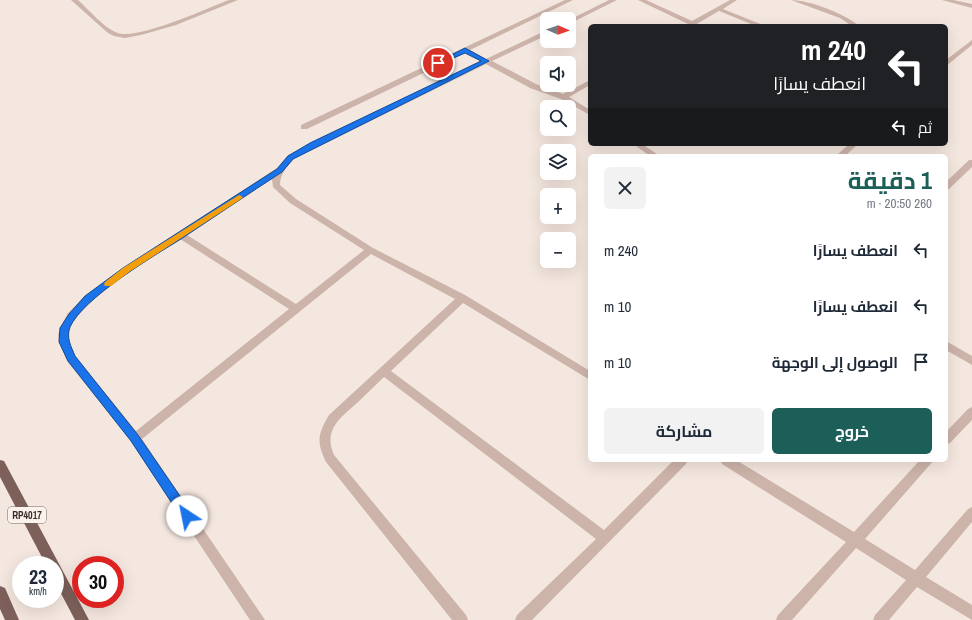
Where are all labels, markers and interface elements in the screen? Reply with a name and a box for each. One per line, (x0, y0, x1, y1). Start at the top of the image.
north arrow (540, 12, 576, 48)
map controls (540, 12, 576, 268)
text: 240 m (801, 31, 866, 69)
icon: left (880, 40, 932, 92)
pin (421, 46, 455, 80)
icon: arrive (427, 52, 449, 74)
button: sound (540, 56, 576, 92)
text: انعطف يسارًا (773, 71, 866, 96)
button: search (540, 100, 576, 136)
icon: left (888, 116, 910, 138)
text: ثم (918, 117, 932, 138)
button: layers (540, 144, 576, 180)
text: 1 دقيقة (848, 164, 932, 196)
button: close (604, 167, 646, 209)
button: + (540, 188, 576, 224)
text: 260 m · 20:50 (867, 195, 932, 212)
button: − (540, 232, 576, 268)
icon: left (910, 239, 932, 261)
text: 240 m (604, 240, 638, 261)
text: انعطف يسارًا (813, 240, 898, 261)
icon: left (910, 295, 932, 317)
text: 10 m (604, 296, 631, 317)
text: انعطف يسارًا (813, 296, 898, 317)
icon: arrive (910, 351, 932, 373)
text: 10 m (604, 352, 631, 373)
text: الوصول إلى الوجهة (772, 352, 898, 373)
button: مشاركة (604, 408, 764, 454)
button: خروج (772, 408, 932, 454)
position arrow (166, 495, 208, 537)
road number: RP4017 (8, 507, 46, 523)
speed limit sign: 30 (72, 556, 124, 608)
text: 23 (29, 563, 47, 590)
text: km/h (29, 585, 47, 598)

